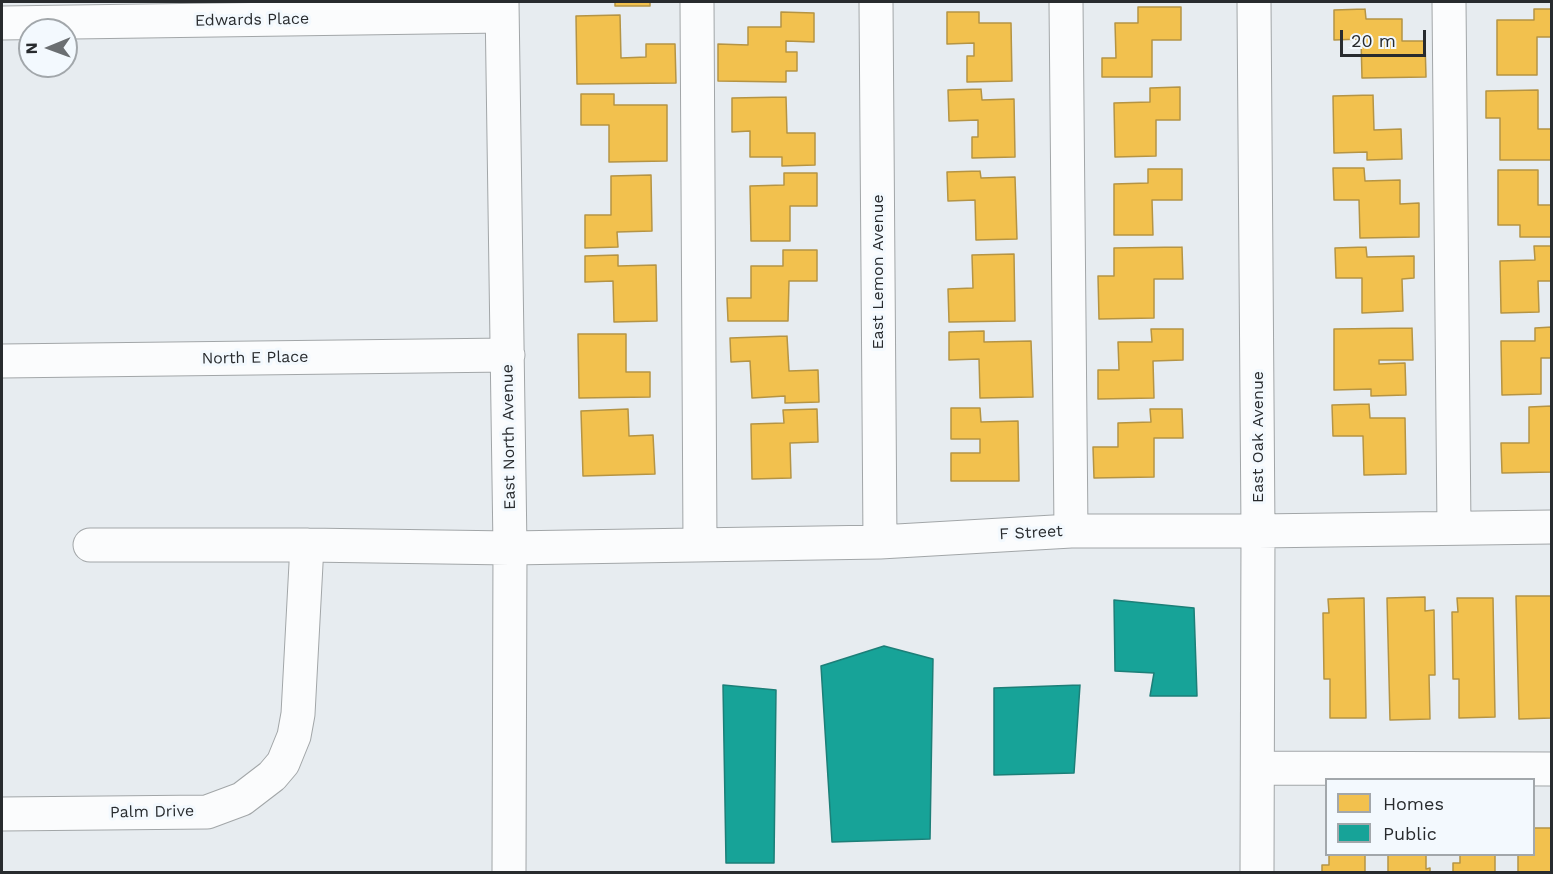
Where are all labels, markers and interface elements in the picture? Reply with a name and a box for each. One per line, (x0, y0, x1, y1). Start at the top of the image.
street label: Edwards Place (195, 9, 309, 31)
north arrow (18, 18, 78, 78)
scale bar (1343, 18, 1428, 56)
text: 20 m (1351, 30, 1396, 51)
text: N (22, 42, 41, 54)
street label: East Lemon Avenue (868, 194, 888, 350)
street label: North E Place (201, 347, 309, 369)
street label: East North Avenue (498, 364, 520, 510)
street label: East Oak Avenue (1248, 371, 1268, 503)
street label: F Street (999, 522, 1063, 544)
legend (1325, 778, 1535, 856)
text: Homes (1383, 793, 1444, 814)
street label: Palm Drive (110, 802, 194, 822)
text: Public (1383, 823, 1437, 844)

